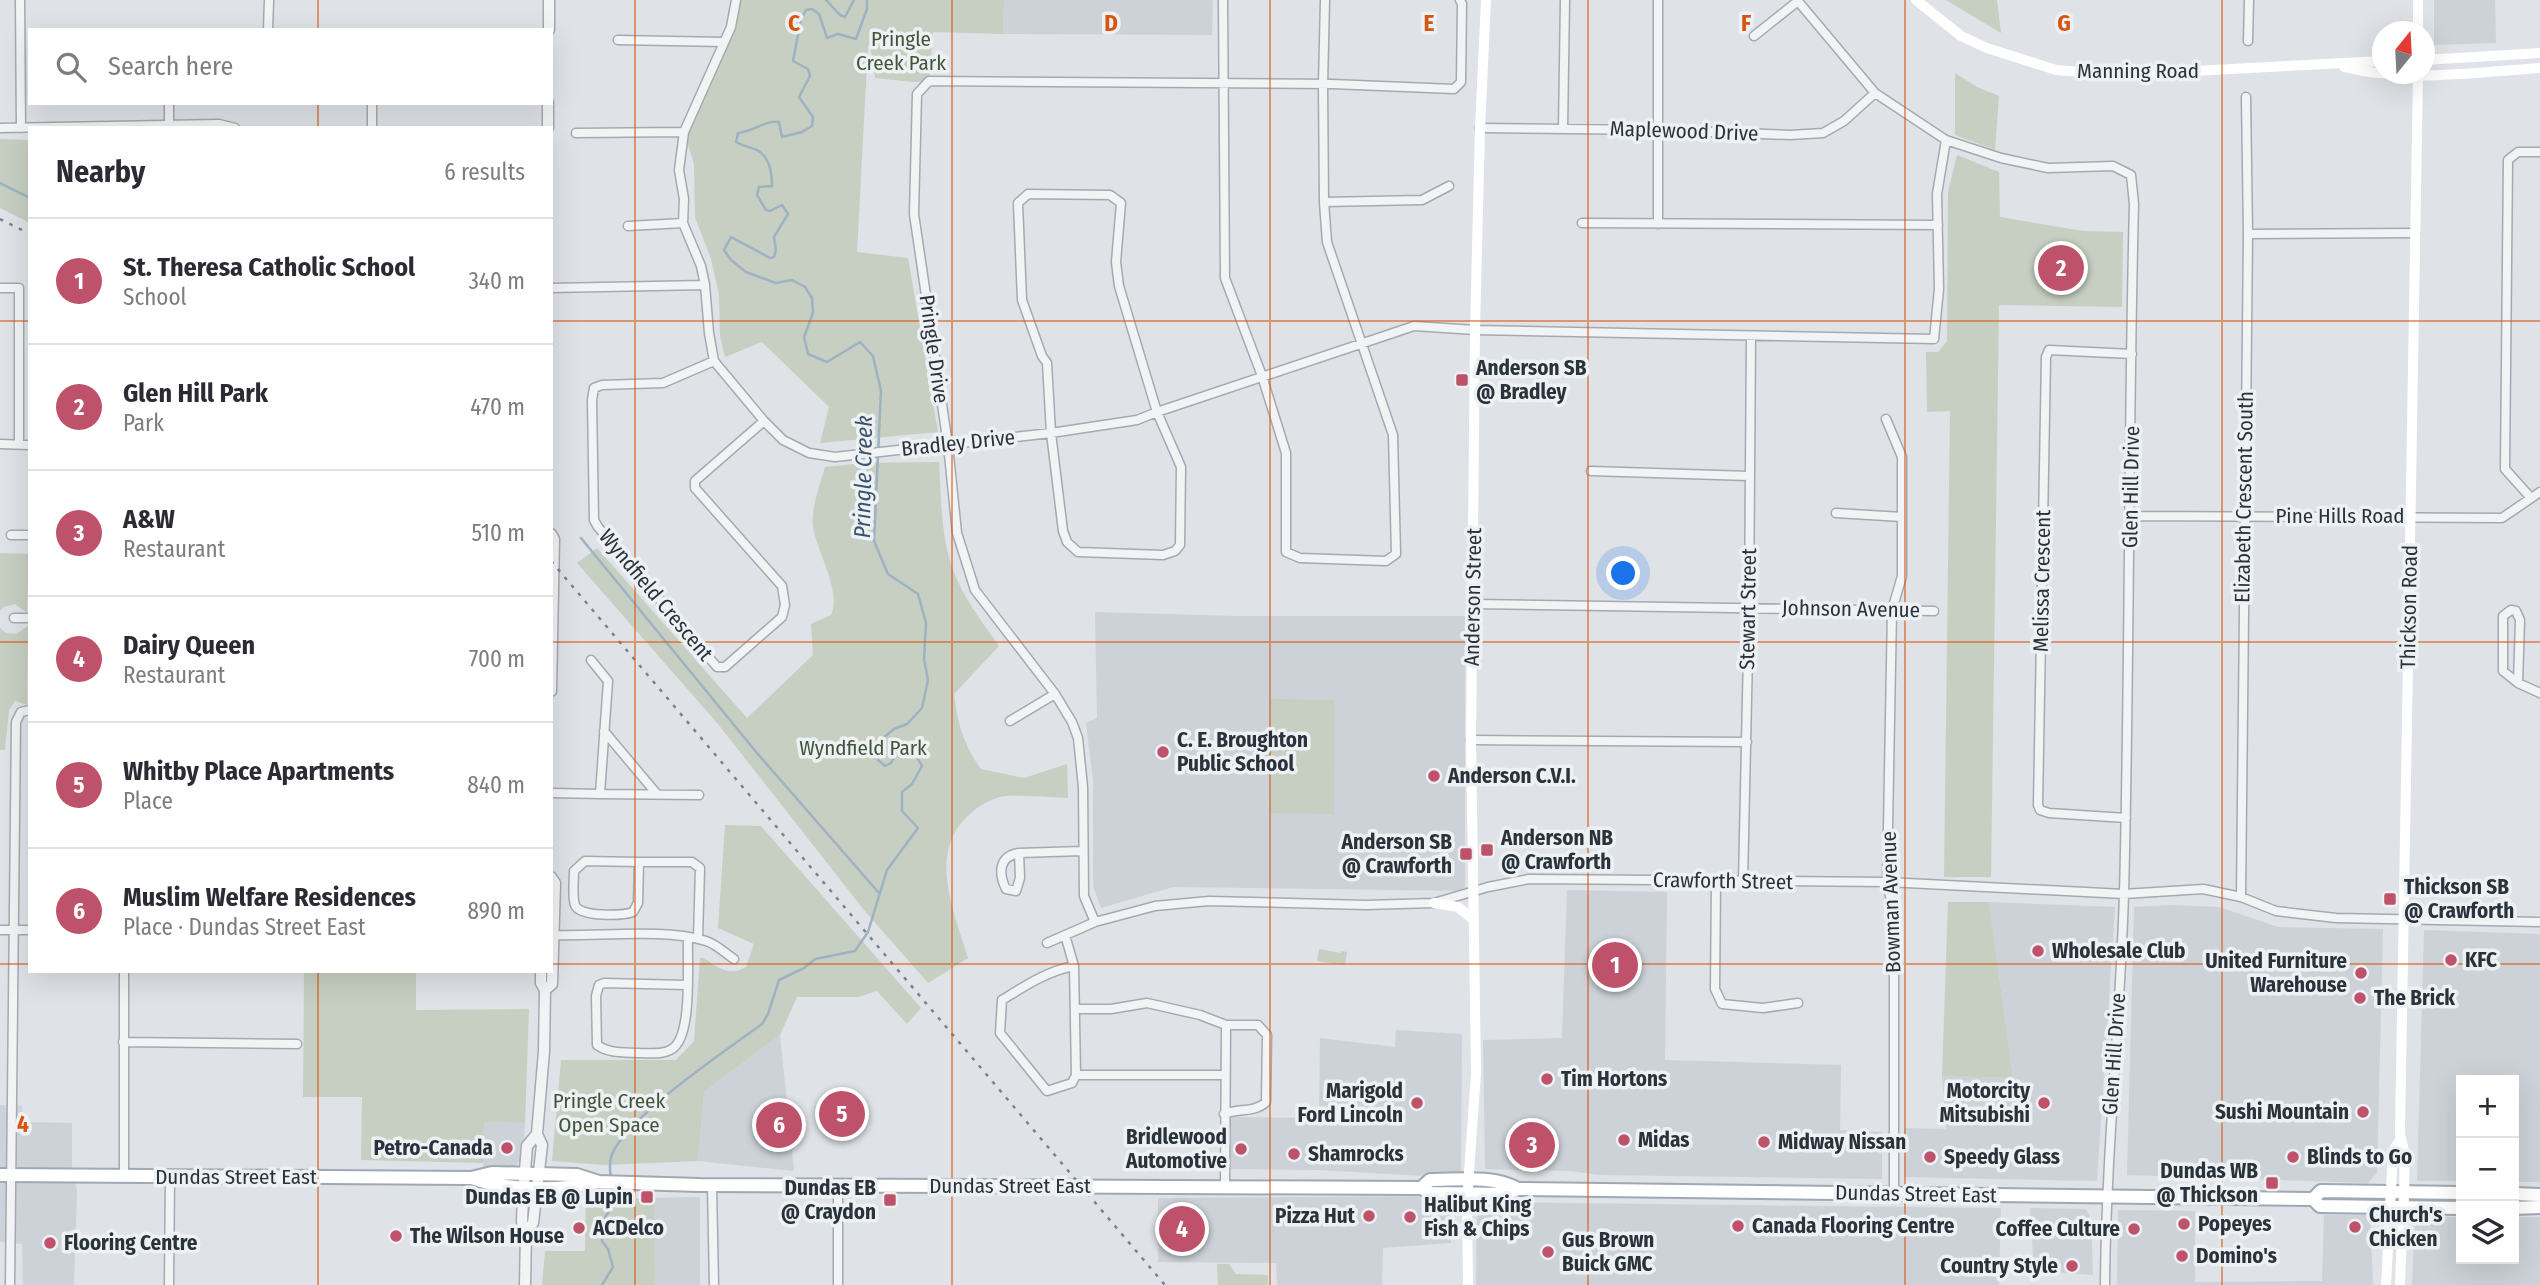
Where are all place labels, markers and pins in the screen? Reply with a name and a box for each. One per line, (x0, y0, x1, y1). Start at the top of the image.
pin: 2 (2038, 242, 2084, 294)
place label: Anderson SB @ Bradley (1475, 355, 1587, 405)
marker: Anderson SB @ Bradley (1454, 372, 1470, 388)
place label: C. E. Broughton Public School (1177, 727, 1308, 777)
marker: C. E. Broughton Public School (1155, 744, 1171, 760)
place label: Anderson C.V.I. (1447, 763, 1576, 789)
marker: Anderson C.V.I. (1426, 768, 1442, 784)
place label: Anderson NB @ Crawforth (1500, 825, 1613, 875)
place label: Anderson SB @ Crawforth (1341, 829, 1452, 879)
marker: Anderson NB @ Crawforth (1479, 842, 1495, 858)
marker: Anderson SB @ Crawforth (1458, 846, 1474, 862)
place label: Thickson SB @ Crawforth (2404, 874, 2514, 924)
marker: Thickson SB @ Crawforth (2382, 891, 2398, 907)
place label: Wholesale Club (2052, 938, 2186, 964)
pin: 1 (1592, 939, 1638, 991)
marker: Wholesale Club (2030, 943, 2046, 959)
place label: KFC (2465, 947, 2497, 973)
place label: United Furniture Warehouse (2205, 948, 2347, 998)
marker: KFC (2443, 952, 2459, 968)
marker: United Furniture Warehouse (2353, 965, 2369, 981)
place label: The Brick (2374, 985, 2455, 1011)
marker: The Brick (2352, 990, 2368, 1006)
place label: Tim Hortons (1561, 1066, 1667, 1092)
marker: Tim Hortons (1539, 1071, 1555, 1087)
place label: Marigold Ford Lincoln (1297, 1078, 1403, 1128)
place label: Motorcity Mitsubishi (1939, 1078, 2031, 1128)
pin: 5 (819, 1088, 865, 1140)
marker: Marigold Ford Lincoln (1409, 1095, 1425, 1111)
marker: Motorcity Mitsubishi (2036, 1095, 2052, 1111)
pin: 6 (756, 1099, 802, 1151)
place label: Sushi Mountain (2215, 1099, 2349, 1125)
marker: Sushi Mountain (2355, 1104, 2371, 1120)
pin: 3 (1509, 1119, 1555, 1171)
place label: Bridlewood Automotive (1125, 1124, 1227, 1174)
place label: Midas (1638, 1127, 1690, 1153)
place label: Midway Nissan (1778, 1129, 1906, 1155)
marker: Midas (1616, 1132, 1632, 1148)
marker: Midway Nissan (1756, 1134, 1772, 1150)
place label: Petro-Canada (373, 1135, 493, 1161)
marker: Petro-Canada (499, 1140, 515, 1156)
marker: Bridlewood Automotive (1233, 1141, 1249, 1157)
place label: Shamrocks (1308, 1141, 1404, 1167)
place label: Speedy Glass (1944, 1144, 2060, 1170)
place label: Blinds to Go (2307, 1144, 2412, 1170)
marker: Shamrocks (1286, 1146, 1302, 1162)
marker: Speedy Glass (1922, 1149, 1938, 1165)
marker: Blinds to Go (2285, 1149, 2301, 1165)
place label: Dundas WB @ Thickson (2156, 1158, 2258, 1208)
place label: Dundas EB @ Craydon (781, 1175, 876, 1225)
marker: Dundas WB @ Thickson (2264, 1175, 2280, 1191)
place label: Dundas EB @ Lupin (465, 1184, 633, 1210)
marker: Dundas EB @ Lupin (639, 1189, 655, 1205)
marker: Dundas EB @ Craydon (882, 1192, 898, 1208)
place label: Halibut King Fish & Chips (1424, 1192, 1532, 1242)
place label: Church's Chicken (2369, 1202, 2442, 1252)
pin: 4 (1159, 1203, 1205, 1255)
place label: Pizza Hut (1275, 1203, 1356, 1229)
marker: Pizza Hut (1361, 1208, 1377, 1224)
marker: Halibut King Fish & Chips (1402, 1209, 1418, 1225)
place label: Popeyes (2198, 1211, 2272, 1237)
place label: Canada Flooring Centre (1752, 1213, 1955, 1239)
place label: ACDelco (592, 1215, 664, 1241)
place label: Coffee Culture (1996, 1216, 2120, 1242)
marker: Popeyes (2176, 1216, 2192, 1232)
marker: Canada Flooring Centre (1730, 1218, 1746, 1234)
marker: Church's Chicken (2347, 1219, 2363, 1235)
marker: ACDelco (571, 1220, 587, 1236)
marker: Coffee Culture (2126, 1221, 2142, 1237)
place label: The Wilson House (410, 1223, 564, 1249)
place label: Gus Brown Buick GMC (1562, 1227, 1654, 1277)
marker: The Wilson House (388, 1228, 404, 1244)
place label: Flooring Centre (64, 1230, 198, 1256)
marker: Flooring Centre (42, 1235, 58, 1251)
place label: Domino's (2196, 1243, 2277, 1269)
marker: Gus Brown Buick GMC (1540, 1244, 1556, 1260)
marker: Domino's (2174, 1248, 2190, 1264)
place label: Country Style (1940, 1253, 2058, 1279)
marker: Country Style (2064, 1258, 2080, 1274)

